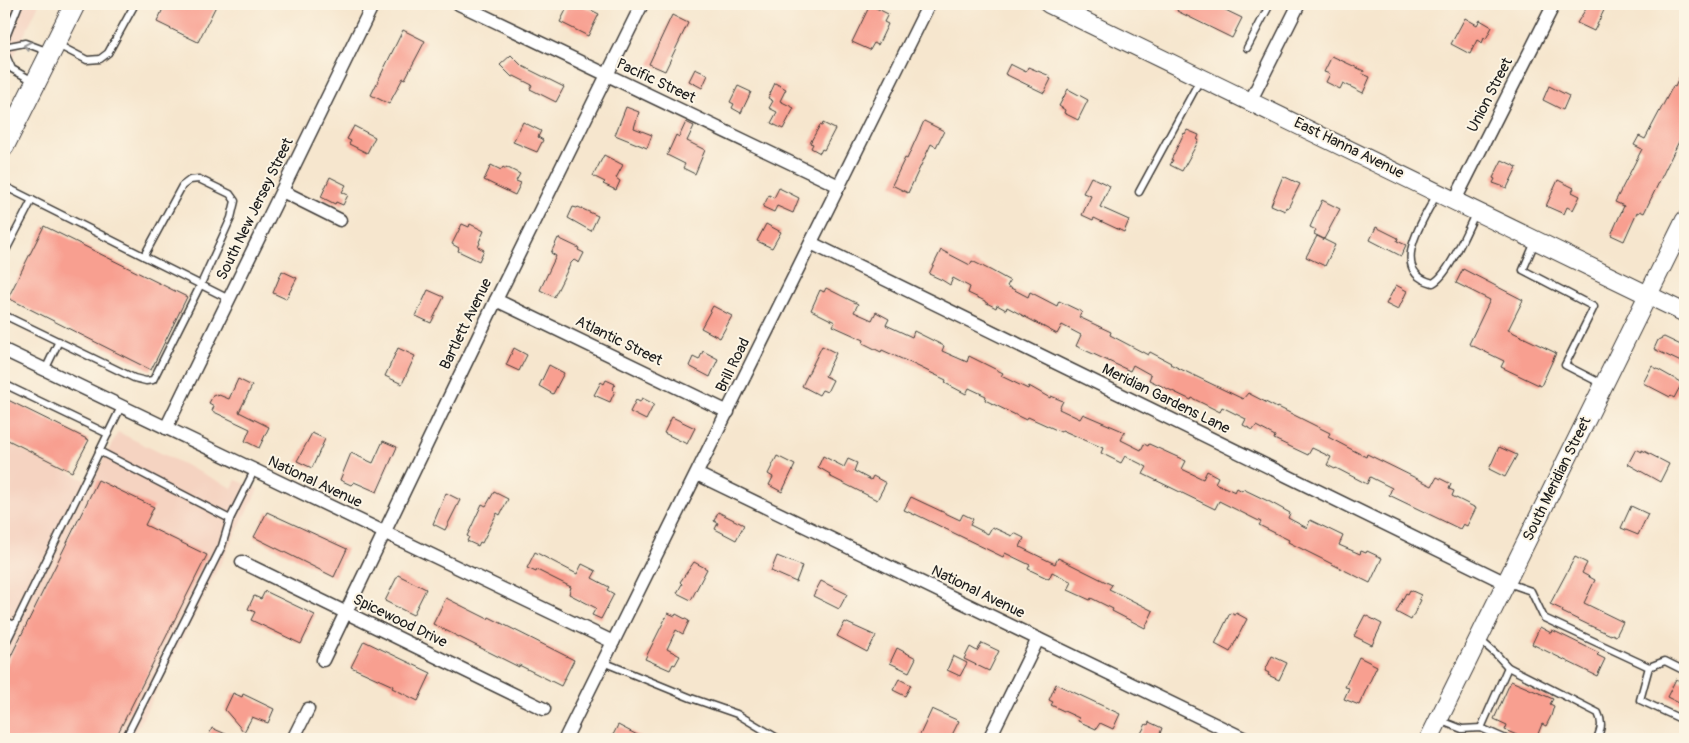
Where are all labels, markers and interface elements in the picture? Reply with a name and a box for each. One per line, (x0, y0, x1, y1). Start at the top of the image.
one-way arrow (23, 41, 32, 51)
street label: Pacific Street (613, 54, 700, 108)
street label: Union Street (1463, 54, 1517, 136)
street label: East Hanna Avenue (1291, 113, 1408, 183)
street label: South New Jersey Street (212, 134, 298, 283)
street label: Bartlett Avenue (436, 275, 497, 373)
street label: Atlantic Street (572, 312, 666, 371)
street label: Brill Road (712, 335, 754, 395)
street label: Meridian Gardens Lane (1099, 360, 1234, 439)
street label: South Meridian Street (1519, 413, 1596, 544)
street label: National Avenue (265, 452, 366, 512)
street label: National Avenue (928, 561, 1028, 623)
street label: Spicewood Drive (350, 590, 451, 652)

